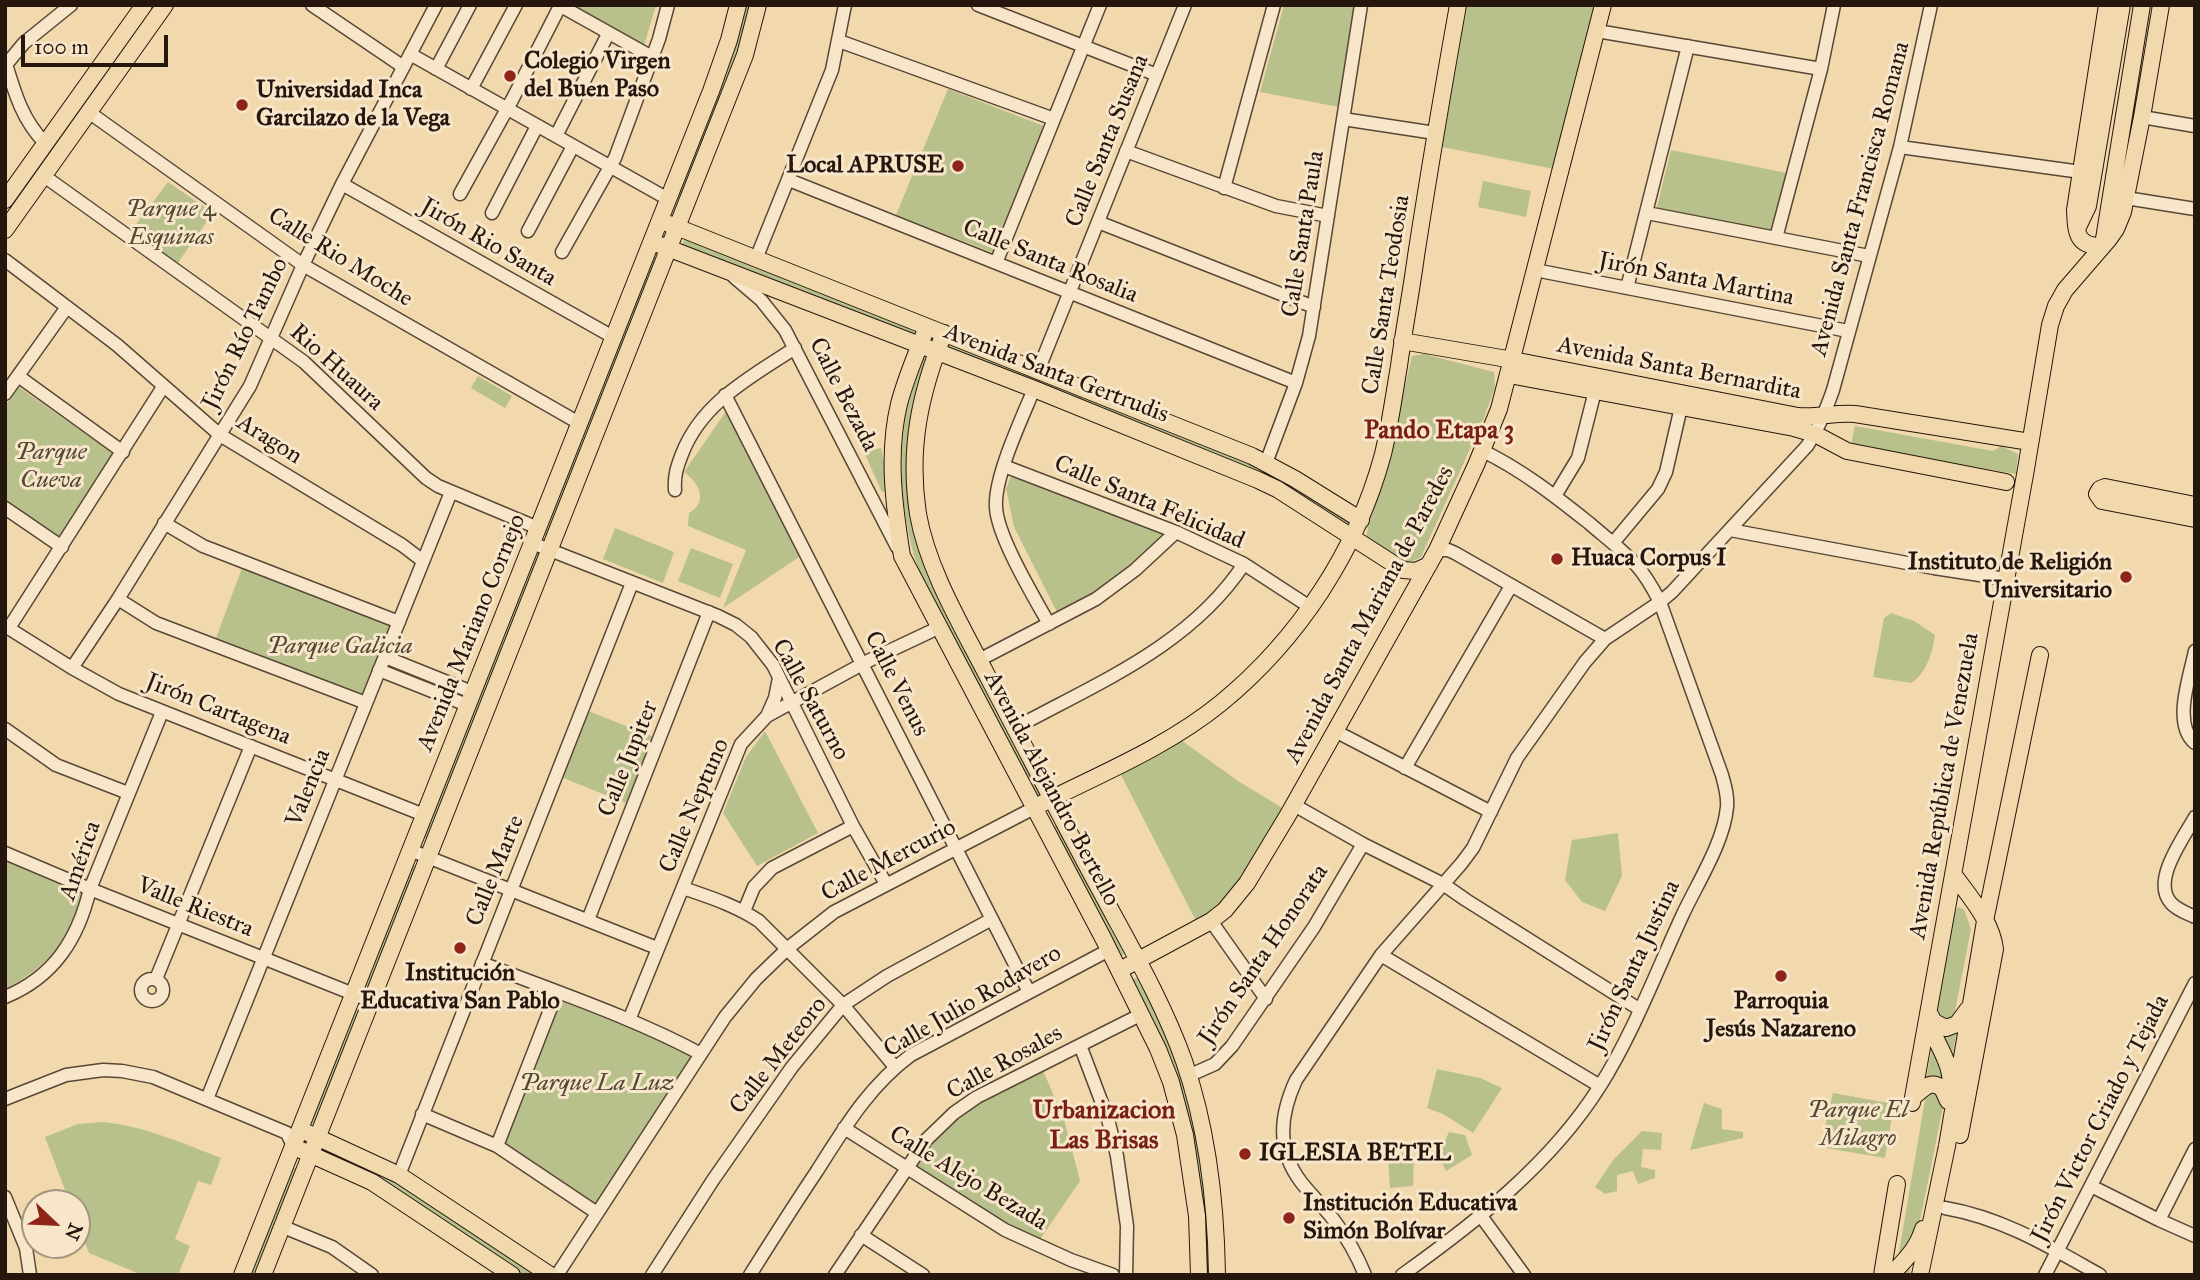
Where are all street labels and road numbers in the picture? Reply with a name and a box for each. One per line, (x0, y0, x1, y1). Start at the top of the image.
street label: Avenida Santa Francisca Romana (1805, 39, 1917, 359)
street label: Calle Santa Susana (1060, 50, 1156, 232)
street label: Calle Santa Paula (1277, 149, 1331, 319)
street label: Jirón Rio Santa (415, 193, 561, 293)
street label: Calle Santa Teodosia (1357, 193, 1417, 397)
street label: Calle Rio Moche (262, 202, 418, 314)
street label: Calle Santa Rosalia (958, 214, 1142, 310)
street label: Jirón Santa Martina (1596, 247, 1796, 313)
street label: Jirón Río Tambo (197, 253, 295, 415)
street label: Rio Huaura (283, 318, 389, 418)
street label: Avenida Santa Gertrudis (940, 318, 1172, 430)
street label: Avenida Santa Bernardita (1555, 331, 1803, 407)
street label: Calle Bezada (802, 333, 884, 457)
street label: Aragon (231, 409, 307, 471)
street label: Calle Santa Felicidad (1049, 450, 1249, 556)
street label: Avenida Santa Mariana de Paredes (1279, 461, 1461, 769)
street label: Avenida Mariano Cornejo (411, 510, 533, 756)
street label: Calle Venus (857, 627, 935, 741)
street label: Avenida República de Venezuela (1904, 631, 1986, 941)
street label: Calle Saturno (765, 634, 855, 766)
street label: Avenida Alejandro Bertello (977, 667, 1125, 911)
street label: Jirón Cartagena (141, 668, 295, 752)
street label: Calle Jupiter (593, 697, 665, 821)
street label: Calle Neptuno (654, 735, 736, 877)
street label: Valencia (280, 745, 338, 831)
street label: Calle Marte (461, 811, 531, 931)
street label: Calle Mercurio (817, 813, 961, 909)
street label: América (54, 818, 108, 904)
street label: Jirón Santa Honorata (1193, 859, 1335, 1051)
street label: Valle Riestra (133, 872, 257, 944)
street label: Jirón Santa Justina (1583, 876, 1687, 1056)
street label: Calle Julio Rodavero (879, 939, 1067, 1065)
street label: Jirón Victor Criado y Tejada (2026, 990, 2176, 1248)
street label: Calle Meteoro (724, 992, 834, 1120)
street label: Calle Rosales (942, 1019, 1068, 1107)
street label: Calle Alejo Bezada (884, 1120, 1052, 1238)

